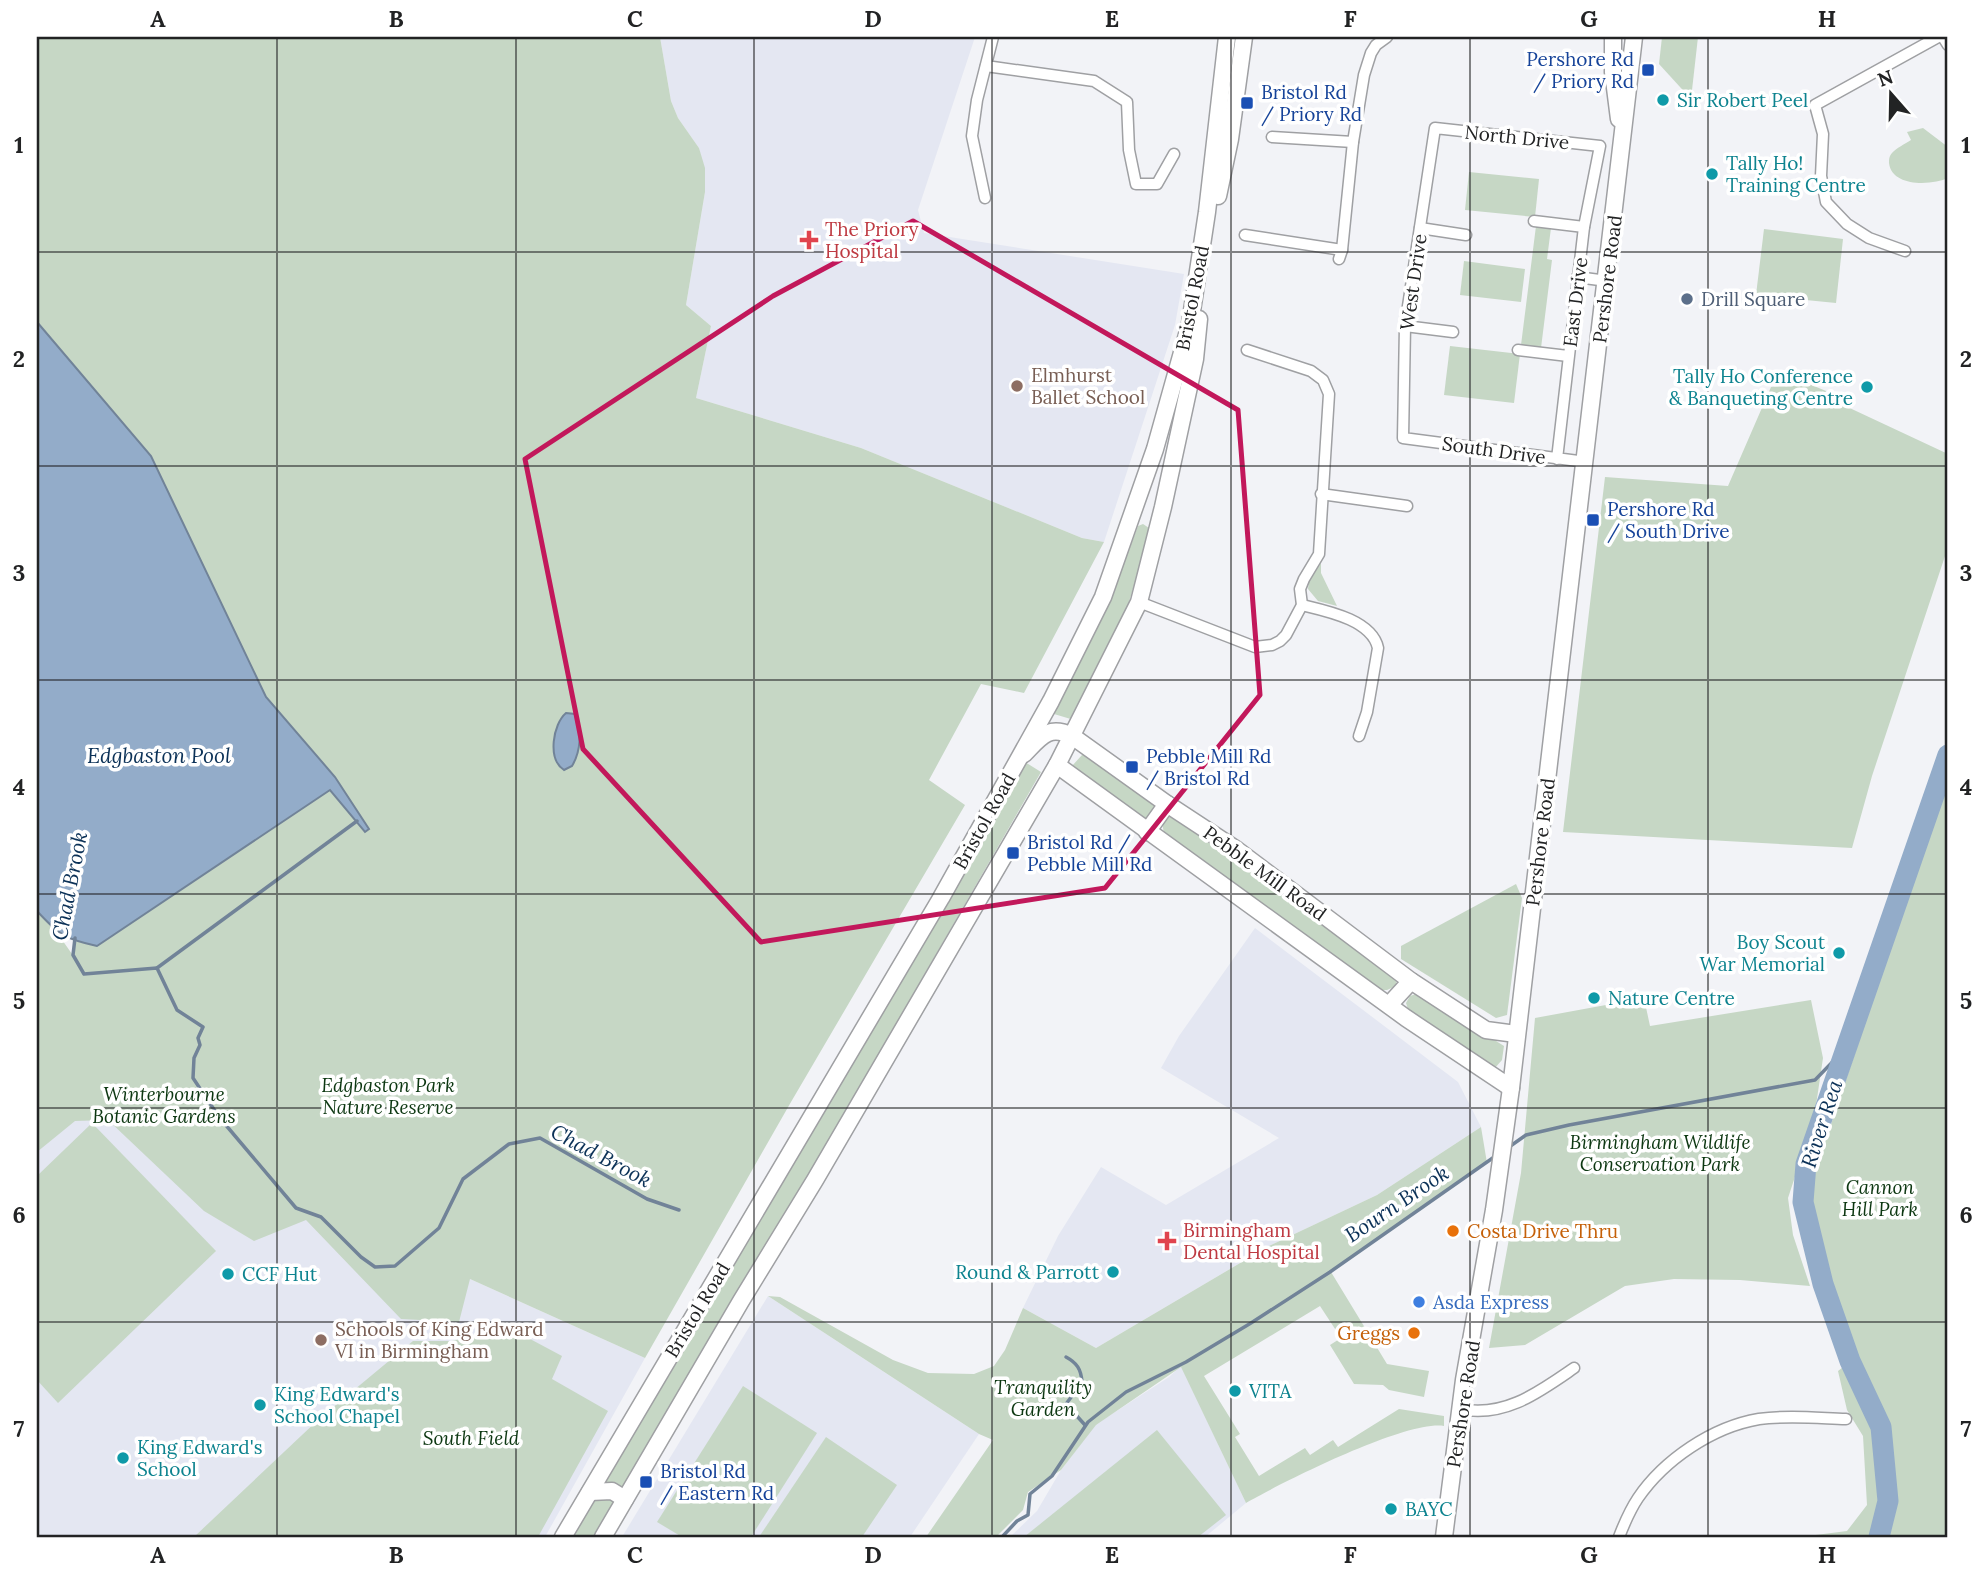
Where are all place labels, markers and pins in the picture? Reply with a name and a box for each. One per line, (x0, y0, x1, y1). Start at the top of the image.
place label: Pershore Rd / Priory Rd (1526, 47, 1634, 94)
marker: Pershore Rd / Priory Rd (1640, 62, 1656, 78)
place label: Bristol Rd / Priory Rd (1261, 80, 1362, 127)
place label: Sir Robert Peel (1677, 88, 1808, 112)
marker: Sir Robert Peel (1655, 92, 1671, 108)
marker: Bristol Rd / Priory Rd (1239, 95, 1255, 111)
place label: Tally Ho! Training Centre (1726, 151, 1866, 197)
marker: Tally Ho! Training Centre (1704, 166, 1720, 182)
place label: The Priory Hospital (825, 217, 919, 263)
marker: The Priory Hospital (799, 230, 819, 250)
place label: Drill Square (1701, 287, 1805, 311)
marker: Drill Square (1679, 291, 1695, 307)
place label: Elmhurst Ballet School (1031, 363, 1145, 409)
place label: Tally Ho Conference & Banqueting Centre (1669, 364, 1853, 410)
marker: Elmhurst Ballet School (1009, 378, 1025, 394)
marker: Tally Ho Conference & Banqueting Centre (1859, 379, 1875, 395)
place label: Pershore Rd / South Drive (1607, 497, 1730, 544)
marker: Pershore Rd / South Drive (1585, 512, 1601, 528)
place label: Pebble Mill Rd / Bristol Rd (1146, 744, 1271, 791)
marker: Pebble Mill Rd / Bristol Rd (1124, 759, 1140, 775)
place label: Bristol Rd / Pebble Mill Rd (1027, 830, 1152, 876)
marker: Bristol Rd / Pebble Mill Rd (1005, 845, 1021, 861)
place label: Boy Scout War Memorial (1700, 930, 1826, 976)
marker: Boy Scout War Memorial (1831, 945, 1847, 961)
place label: Nature Centre (1608, 986, 1735, 1010)
marker: Nature Centre (1586, 990, 1602, 1006)
place label: Birmingham Dental Hospital (1183, 1218, 1320, 1264)
place label: Costa Drive Thru (1467, 1219, 1618, 1243)
marker: Costa Drive Thru (1445, 1223, 1461, 1239)
marker: Birmingham Dental Hospital (1157, 1231, 1177, 1251)
place label: Round & Parrott (955, 1260, 1100, 1284)
place label: CCF Hut (242, 1262, 318, 1286)
marker: Round & Parrott (1105, 1264, 1121, 1280)
marker: CCF Hut (220, 1266, 236, 1282)
place label: Asda Express (1432, 1290, 1549, 1314)
marker: Asda Express (1411, 1294, 1427, 1310)
place label: Schools of King Edward VI in Birmingham (334, 1317, 544, 1363)
place label: Greggs (1337, 1321, 1400, 1345)
marker: Greggs (1406, 1325, 1422, 1341)
marker: Schools of King Edward VI in Birmingham (313, 1332, 329, 1348)
place label: VITA (1248, 1379, 1292, 1403)
place label: King Edward's School Chapel (274, 1382, 400, 1428)
marker: VITA (1227, 1383, 1243, 1399)
marker: King Edward's School Chapel (252, 1397, 268, 1413)
place label: King Edward's School (137, 1435, 263, 1481)
marker: King Edward's School (115, 1450, 131, 1466)
place label: Bristol Rd / Eastern Rd (660, 1459, 774, 1506)
marker: Bristol Rd / Eastern Rd (638, 1474, 654, 1490)
place label: BAYC (1405, 1497, 1453, 1521)
marker: BAYC (1383, 1501, 1399, 1517)

